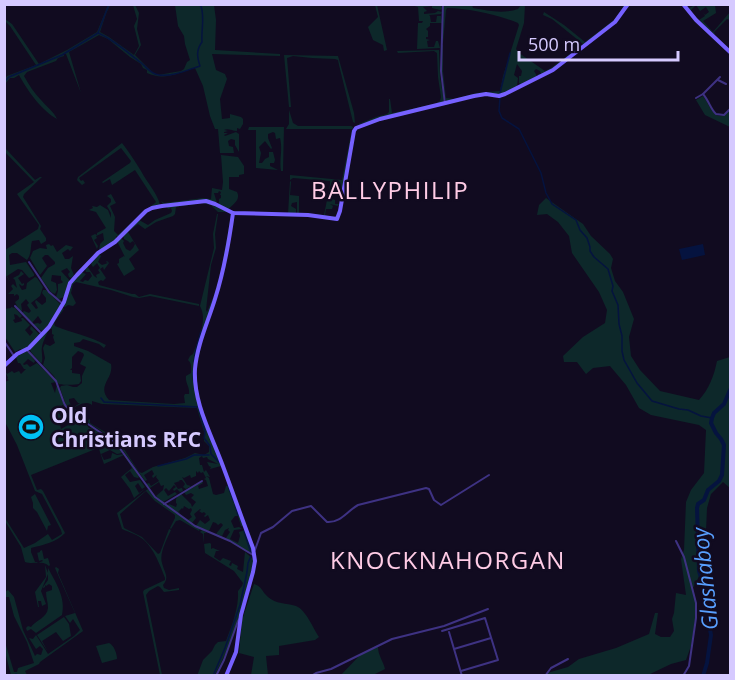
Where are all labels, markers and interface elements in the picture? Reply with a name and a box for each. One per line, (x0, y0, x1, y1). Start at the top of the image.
scale bar (519, 24, 678, 62)
text: 500 m (528, 32, 580, 56)
district label: BALLYPHILIP (311, 173, 469, 206)
place label: Old Christians RFC (51, 401, 201, 453)
sports icon: Old Christians RFC (16, 412, 46, 442)
water label: Glashaboy (684, 524, 724, 632)
district label: KNOCKNAHORGAN (330, 543, 566, 576)

